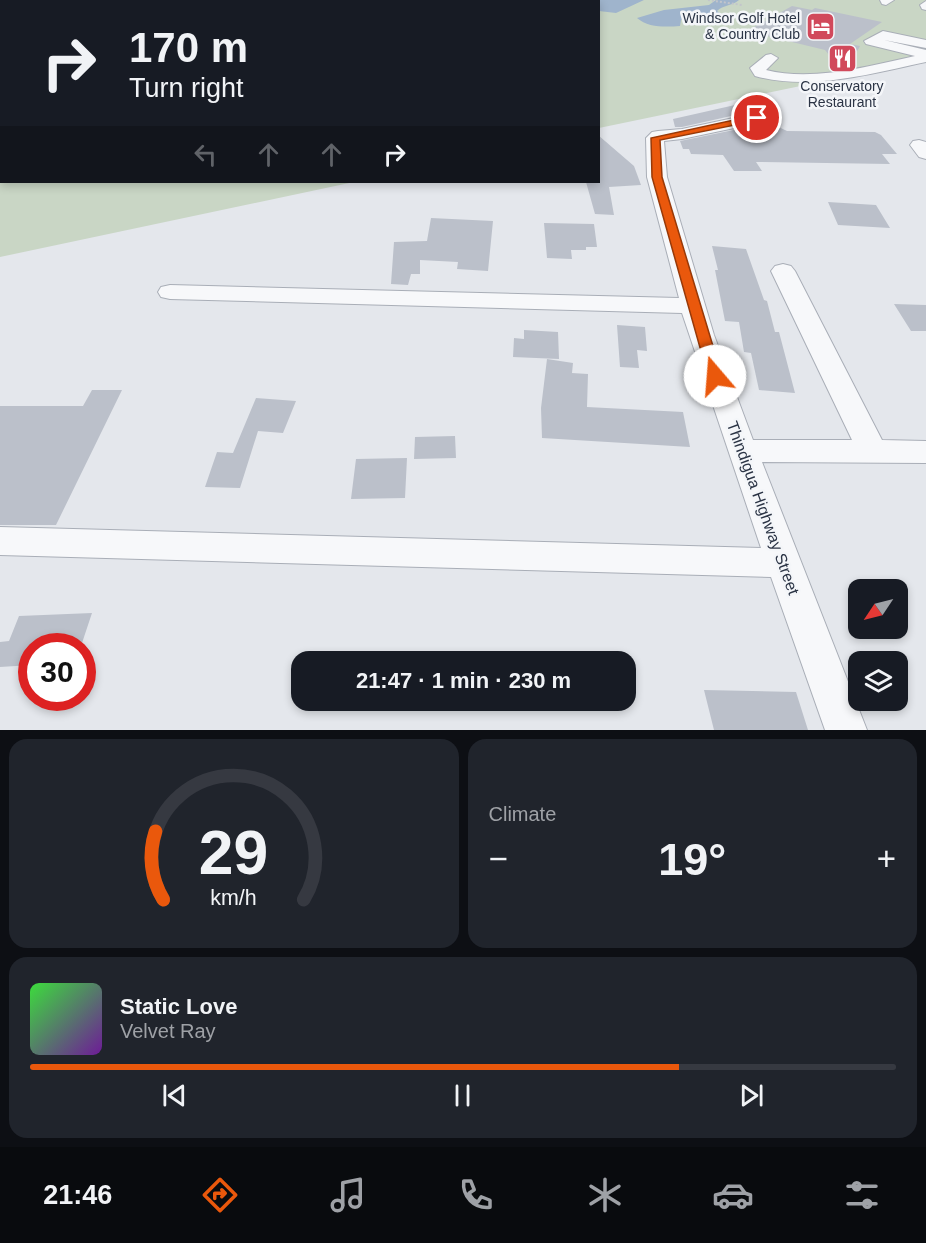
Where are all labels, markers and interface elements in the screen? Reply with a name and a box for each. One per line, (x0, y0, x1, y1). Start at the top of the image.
place label: Windsor Golf Hotel & Country Club (683, 10, 800, 42)
hotel icon: Windsor Golf Hotel & Country Club (805, 10, 837, 42)
icon: right (30, 24, 108, 102)
text: 170 m (129, 24, 248, 71)
restaurant icon: Conservatory Restaurant (826, 43, 858, 75)
text: Turn right (129, 73, 244, 103)
place label: Conservatory Restaurant (800, 78, 884, 110)
pin (731, 92, 782, 143)
icon: arrive (740, 101, 773, 134)
icon: left (189, 138, 222, 171)
icon: ahead (252, 138, 285, 171)
icon: ahead (315, 138, 348, 171)
icon: right (378, 138, 411, 171)
position arrow (683, 344, 747, 408)
street label: Thindigua Highway Street (724, 419, 803, 598)
north arrow (848, 579, 908, 639)
map controls (848, 579, 908, 711)
speed limit sign: 30 (18, 633, 96, 711)
button: layers (848, 651, 908, 711)
text: 21:47 · 1 min · 230 m (356, 668, 571, 693)
text: Climate (489, 803, 556, 825)
text: 29 (199, 818, 268, 887)
text: 19° (658, 834, 726, 885)
text: − (489, 840, 508, 877)
text: + (877, 840, 896, 877)
text: km/h (211, 887, 257, 911)
text: Static Love (120, 994, 237, 1019)
text: Velvet Ray (120, 1020, 216, 1042)
icon: previous (158, 1079, 191, 1112)
icon: pause (446, 1079, 479, 1112)
icon: next (735, 1079, 768, 1112)
icon: directions (199, 1174, 241, 1216)
icon: music (327, 1174, 369, 1216)
icon: phone (455, 1174, 497, 1216)
icon: climate (584, 1174, 626, 1216)
icon: car (712, 1174, 754, 1216)
icon: filters (841, 1174, 883, 1216)
text: 21:46 (43, 1180, 112, 1210)

